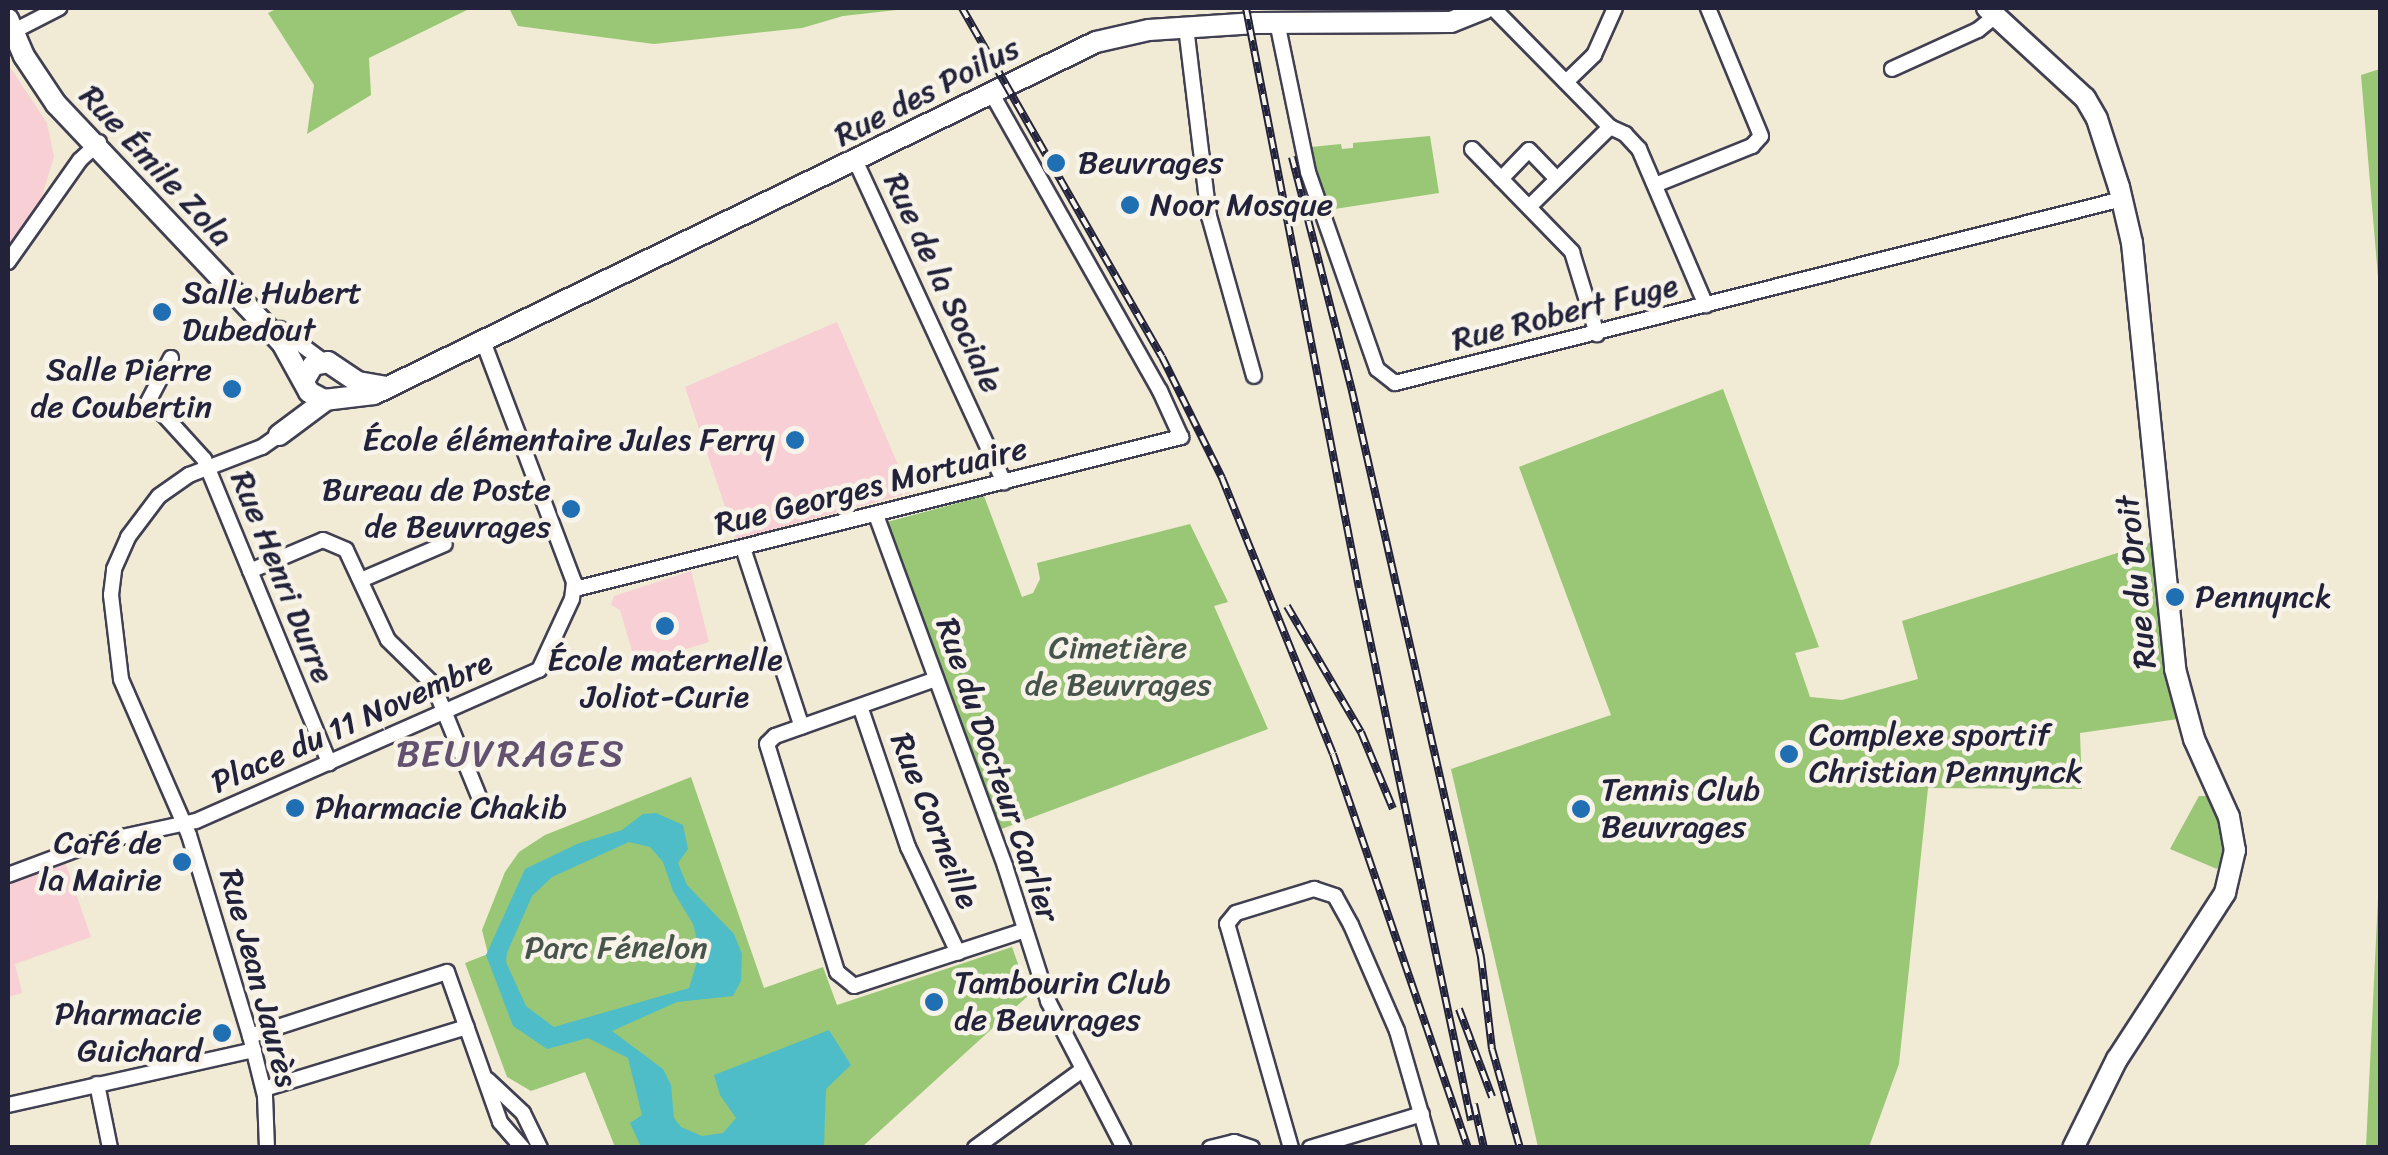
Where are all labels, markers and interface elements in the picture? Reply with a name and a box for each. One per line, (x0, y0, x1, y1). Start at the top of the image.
street label: Rue des Poilus (828, 29, 1026, 155)
street label: Rue Émile Zola (72, 78, 240, 254)
place label: Beuvrages (1078, 144, 1223, 182)
marker: Beuvrages (1043, 150, 1069, 176)
street label: Rue de la Sociale (875, 166, 1011, 400)
place label: Noor Mosque (1150, 186, 1331, 224)
marker: Noor Mosque (1119, 194, 1141, 216)
street label: Rue Robert Fuge (1448, 266, 1682, 360)
place label: Salle Hubert Dubedout (182, 275, 361, 350)
marker: Salle Hubert Dubedout (151, 301, 173, 323)
place label: Salle Pierre de Coubertin (32, 352, 212, 427)
marker: Salle Pierre de Coubertin (221, 378, 243, 400)
place label: École élémentaire Jules Ferry (357, 421, 775, 459)
marker: École élémentaire Jules Ferry (784, 429, 806, 451)
street label: Rue Georges Mortuaire (711, 430, 1031, 544)
street label: Rue Henri Durre (222, 465, 342, 689)
place label: Bureau de Poste de Beuvrages (320, 472, 551, 547)
street label: Rue du Droit (2109, 493, 2165, 671)
marker: Bureau de Poste de Beuvrages (560, 498, 582, 520)
place label: Pennynck (2195, 578, 2332, 616)
marker: Pennynck (2164, 586, 2186, 608)
street label: Rue du Docteur Carlier (927, 613, 1067, 927)
marker: École maternelle Joliot-Curie (654, 615, 676, 637)
park label: Cimetière de Beuvrages (1025, 630, 1211, 705)
place label: École maternelle Joliot-Curie (547, 642, 783, 717)
street label: Place du 11 Novembre (206, 644, 498, 802)
place label: Complexe sportif Christian Pennynck (1809, 717, 2082, 792)
street label: Rue Corneille (881, 727, 987, 915)
district label: BEUVRAGES (396, 731, 626, 777)
marker: Complexe sportif Christian Pennynck (1778, 743, 1800, 765)
place label: Tennis Club Beuvrages (1601, 772, 1760, 847)
place label: Pharmacie Chakib (315, 789, 566, 827)
marker: Pharmacie Chakib (284, 797, 306, 819)
marker: Tennis Club Beuvrages (1570, 798, 1592, 820)
place label: Café de la Mairie (39, 825, 162, 900)
marker: Café de la Mairie (171, 851, 193, 873)
street label: Rue Jean Jaurès (210, 863, 306, 1093)
park label: Parc Fénelon (524, 929, 708, 967)
place label: Tambourin Club de Beuvrages (954, 965, 1171, 1040)
marker: Tambourin Club de Beuvrages (923, 991, 945, 1013)
place label: Pharmacie Guichard (55, 996, 202, 1071)
marker: Pharmacie Guichard (211, 1022, 233, 1044)

